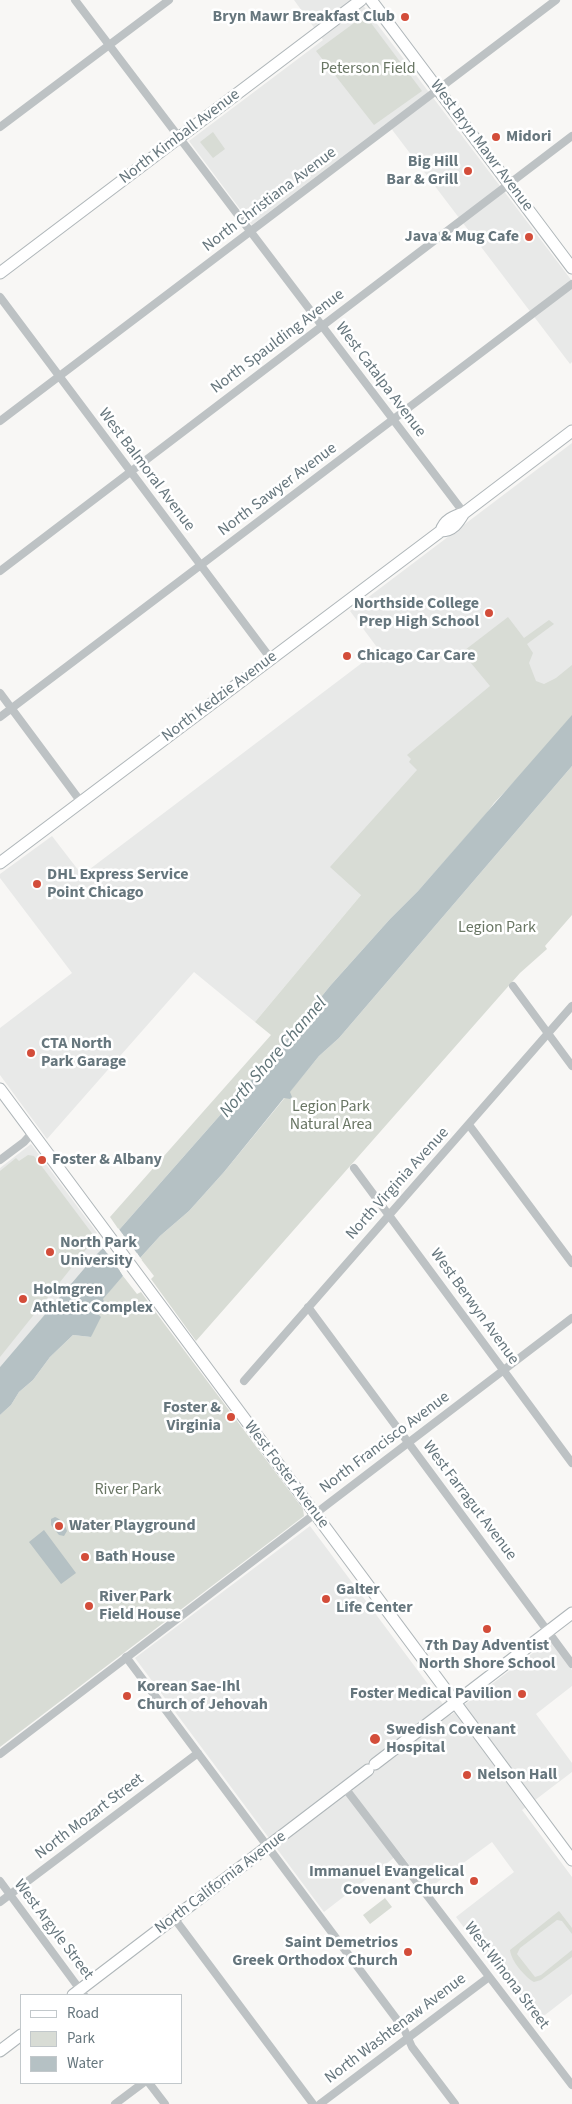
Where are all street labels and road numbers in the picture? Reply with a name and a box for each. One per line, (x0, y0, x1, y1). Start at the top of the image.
street label: West Bryn Mawr Avenue (425, 77, 537, 215)
street label: North Kimball Avenue (116, 85, 244, 189)
street label: North Christiana Avenue (199, 143, 341, 257)
street label: North Spaulding Avenue (208, 286, 348, 398)
street label: West Catalpa Avenue (331, 319, 429, 441)
street label: West Balmoral Avenue (94, 405, 198, 535)
street label: North Sawyer Avenue (215, 439, 341, 541)
street label: North Kedzie Avenue (159, 647, 281, 747)
street label: North Virginia Avenue (342, 1124, 454, 1244)
street label: West Berwyn Avenue (425, 1245, 523, 1369)
street label: North Francisco Avenue (316, 1388, 454, 1498)
street label: West Foster Avenue (239, 1418, 333, 1532)
street label: West Farragut Avenue (418, 1438, 520, 1564)
street label: North Mozart Street (32, 1770, 148, 1864)
street label: North California Avenue (152, 1827, 290, 1939)
street label: West Argyle Street (9, 1876, 97, 1984)
street label: West Winona Street (459, 1918, 553, 2034)
street label: North Washtenaw Avenue (322, 1970, 470, 2088)

